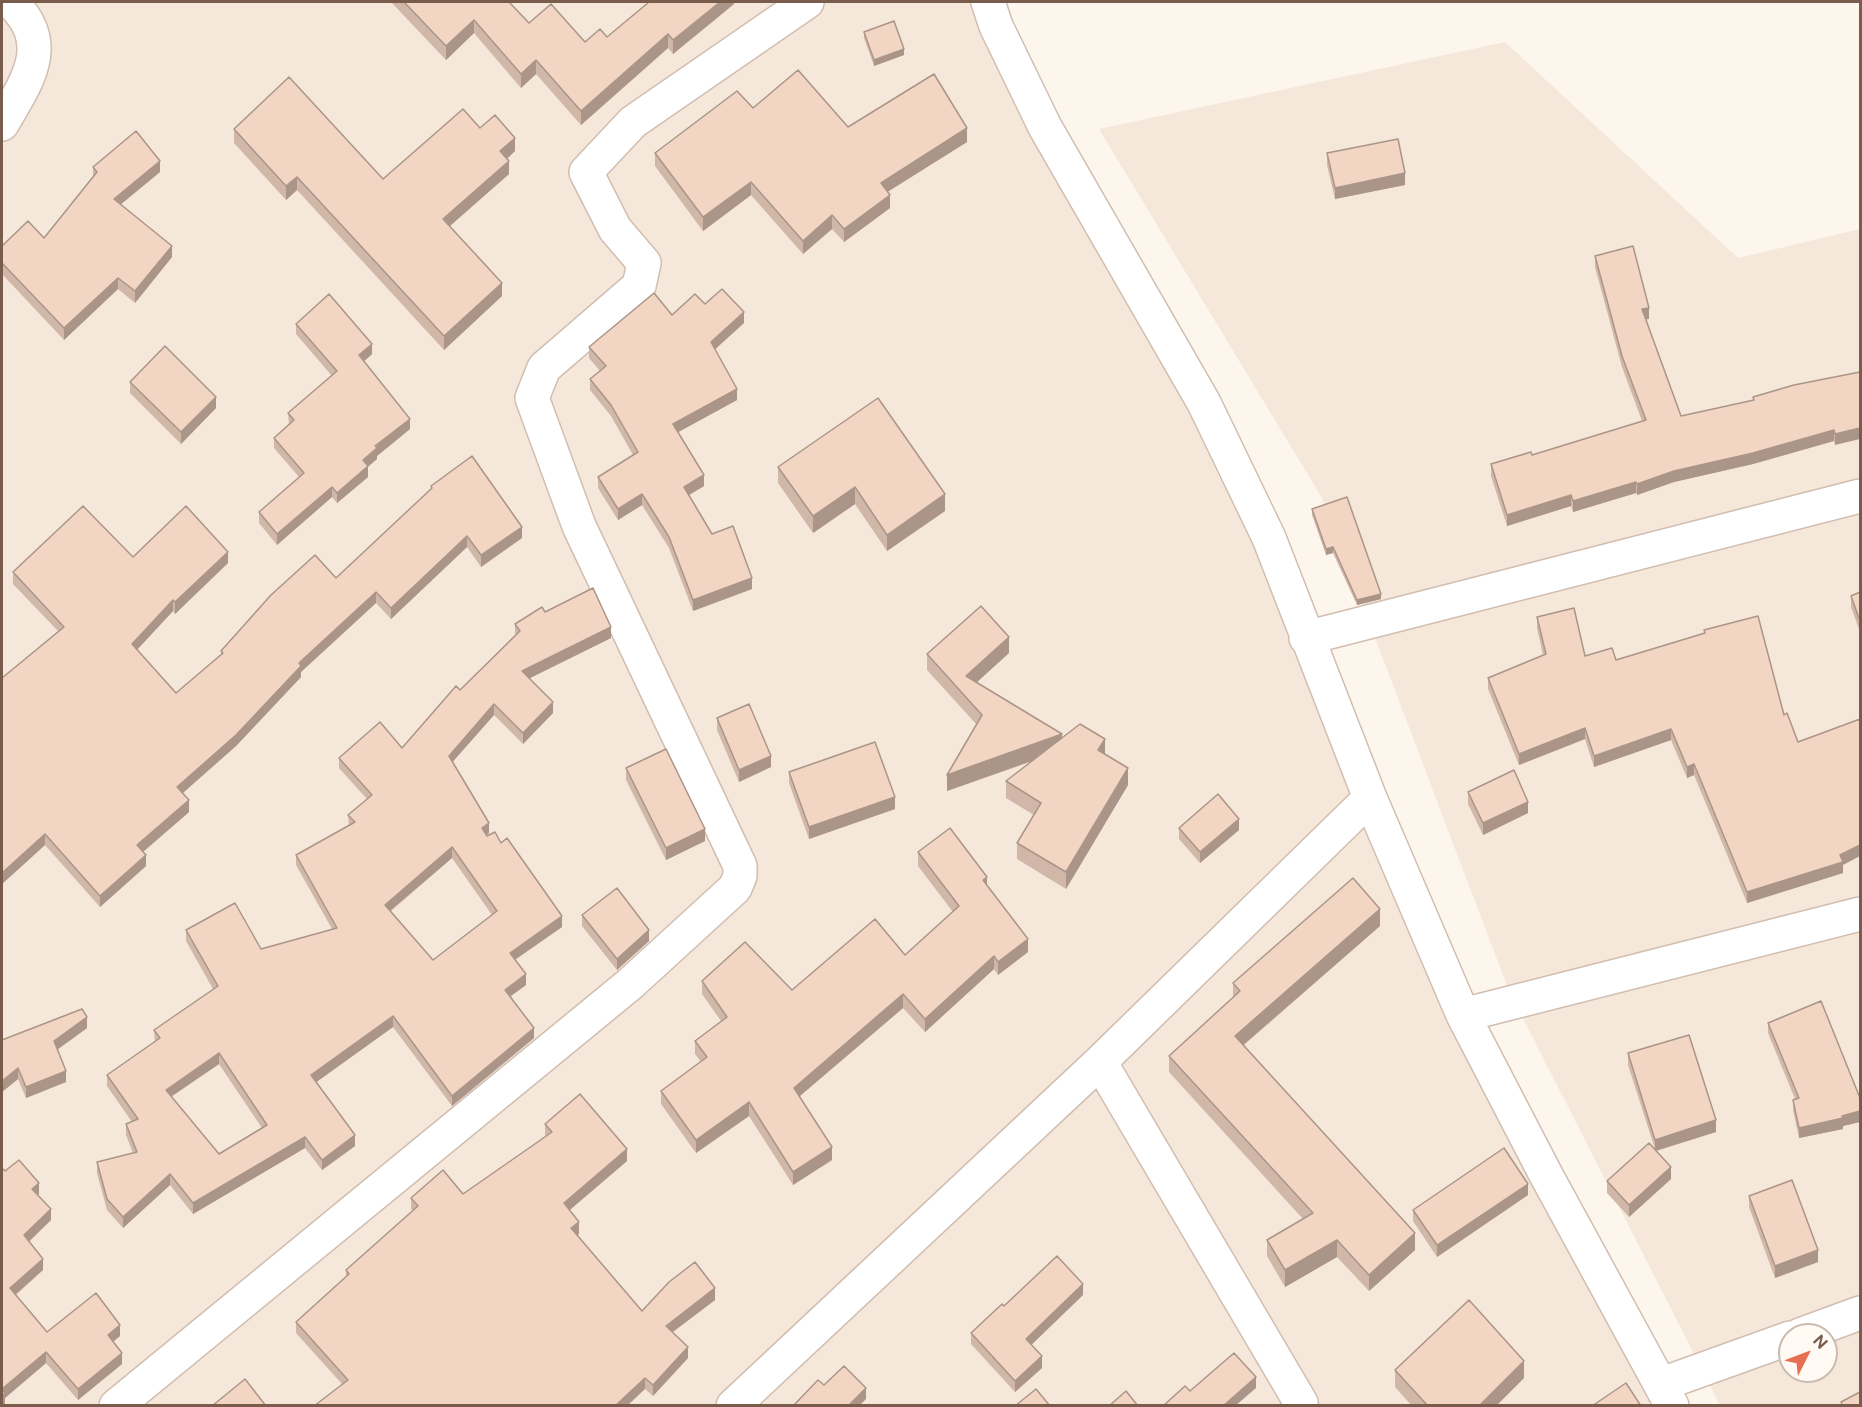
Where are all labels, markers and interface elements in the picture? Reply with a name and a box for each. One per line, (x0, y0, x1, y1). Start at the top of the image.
north arrow (1778, 1323, 1838, 1383)
text: N (1809, 1331, 1832, 1353)

